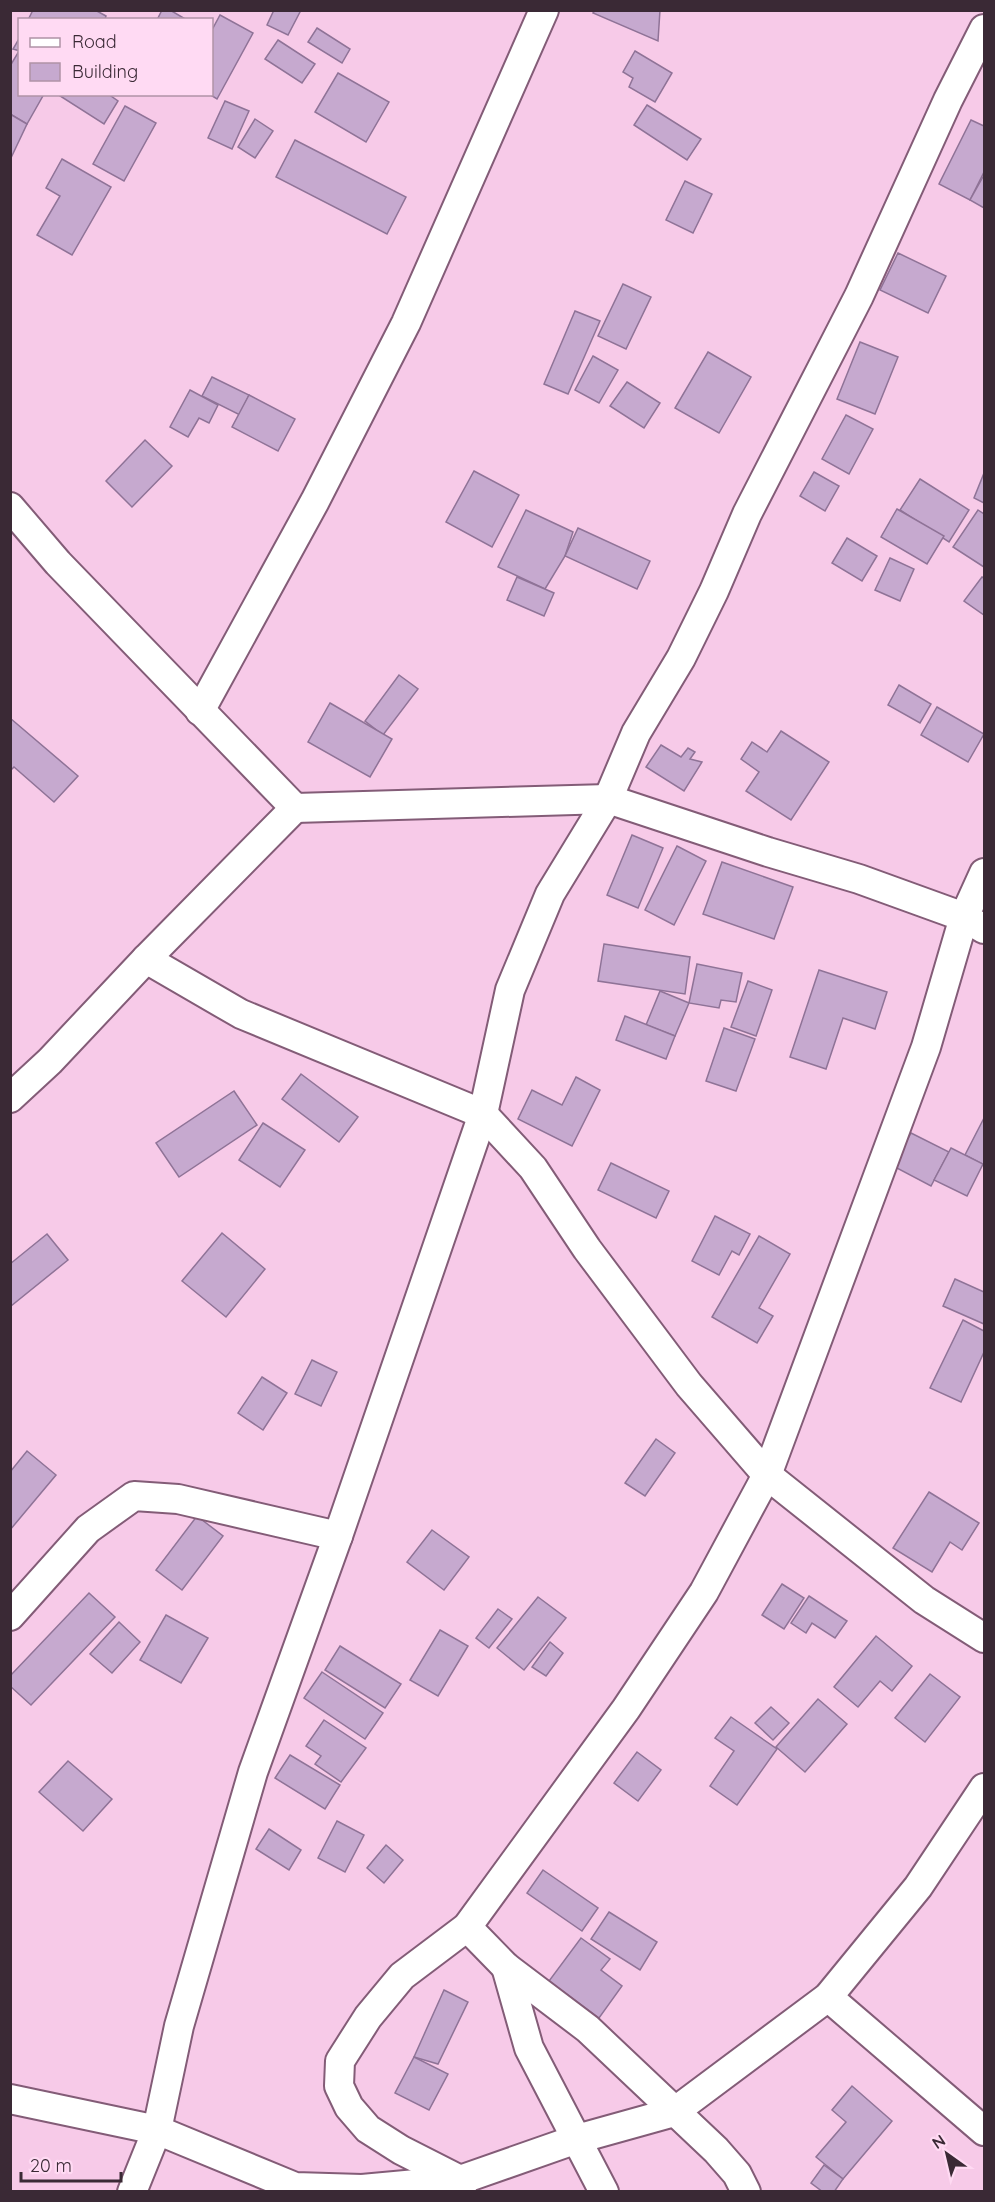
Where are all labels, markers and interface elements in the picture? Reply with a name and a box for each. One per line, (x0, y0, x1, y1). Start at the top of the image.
legend (18, 18, 213, 96)
text: Road (72, 30, 117, 53)
text: Building (72, 60, 138, 83)
north arrow (917, 2124, 977, 2184)
text: N (928, 2130, 949, 2153)
scale bar (21, 2145, 122, 2183)
text: 20 m (30, 2154, 72, 2177)

